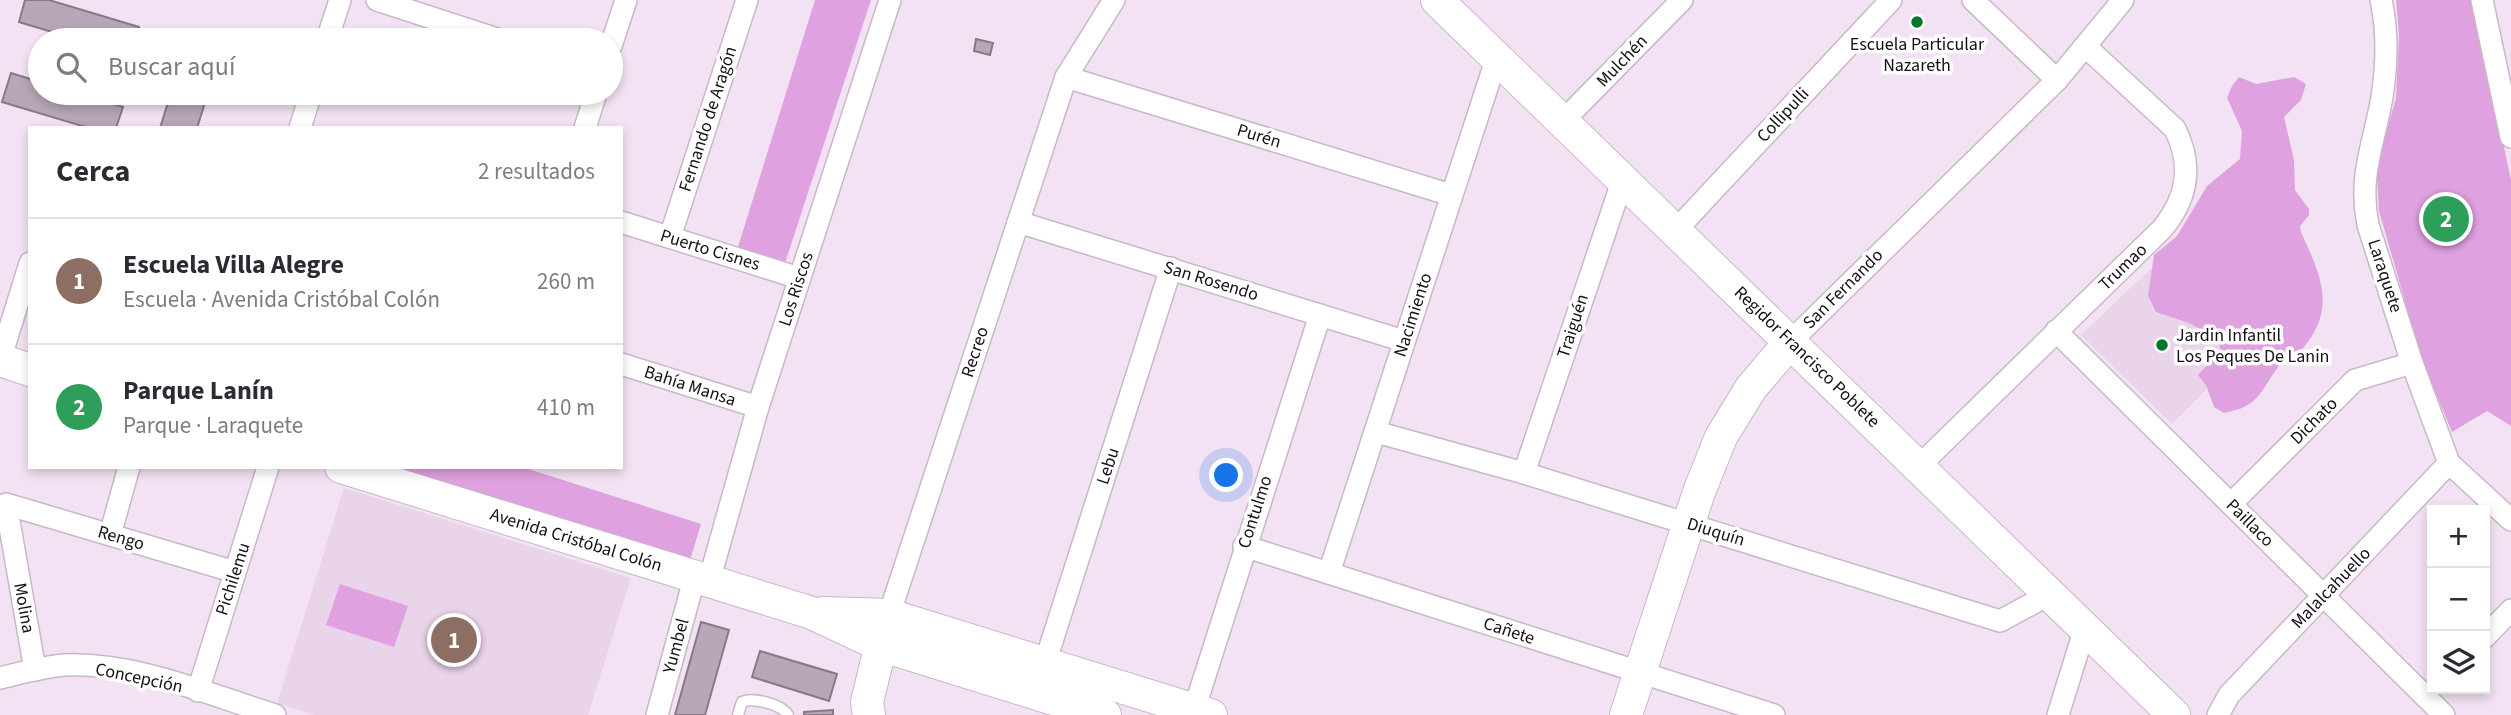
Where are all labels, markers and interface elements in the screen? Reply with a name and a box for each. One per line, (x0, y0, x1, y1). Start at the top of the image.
marker: Escuela Particular Nazareth (1909, 14, 1925, 30)
search box (28, 28, 623, 105)
street label: Mulchén (1591, 29, 1653, 93)
place label: Escuela Particular Nazareth (1850, 32, 1985, 78)
street label: Fernando de Aragón (673, 43, 743, 195)
icon: search (52, 48, 90, 86)
text: Buscar aquí (108, 48, 235, 85)
street label: Collipulli (1751, 82, 1815, 148)
street label: Purén (1234, 117, 1284, 155)
text: Cerca (56, 150, 130, 193)
text: 2 resultados (478, 155, 595, 188)
pin: 2 (2423, 193, 2469, 245)
street label: Puerto Cisnes (657, 223, 763, 277)
street label: Laraquete (2361, 236, 2409, 316)
street label: Trumao (2093, 238, 2153, 296)
street label: San Fernando (1797, 243, 1889, 335)
text: Escuela Villa Alegre (123, 246, 344, 283)
street label: Los Riscos (772, 249, 820, 329)
street label: San Rosendo (1160, 255, 1262, 307)
text: 1 (73, 265, 85, 298)
text: 260 m (537, 265, 595, 298)
street label: Nacimiento (1388, 270, 1438, 360)
street label: Regidor Francisco Poblete (1729, 281, 1886, 433)
text: Escuela · Avenida Cristóbal Colón (123, 283, 440, 316)
street label: Traiguén (1551, 291, 1595, 361)
street label: Recreo (955, 323, 995, 381)
place label: Jardin Infantil Los Peques De Lanin (2176, 323, 2329, 369)
marker: Jardin Infantil Los Peques De Lanin (2154, 337, 2170, 353)
street label: Bahía Mansa (641, 359, 739, 413)
text: Parque Lanín (123, 372, 274, 409)
text: 2 (73, 391, 85, 424)
text: 410 m (537, 391, 595, 424)
street label: Dichato (2285, 392, 2343, 450)
text: Parque · Laraquete (123, 409, 303, 442)
street label: Lebu (1090, 444, 1126, 488)
your location (1209, 458, 1243, 492)
street label: Contulmo (1232, 472, 1278, 552)
street label: Paillaco (2220, 493, 2280, 553)
street label: Avenida Cristóbal Colón (487, 502, 665, 578)
map controls (2427, 505, 2490, 694)
button: + (2427, 505, 2490, 568)
street label: Diuquín (1684, 511, 1748, 553)
street label: Rengo (95, 519, 147, 557)
street label: Pichilemu (209, 539, 257, 619)
street label: Malalcahuello (2286, 542, 2376, 634)
button: − (2427, 568, 2490, 631)
street label: Molina (7, 581, 41, 635)
street label: Cañete (1480, 611, 1538, 651)
pin: 1 (431, 614, 477, 666)
street label: Yumbel (656, 616, 695, 677)
button: layers (2427, 631, 2490, 694)
street label: Concepción (93, 657, 185, 699)

